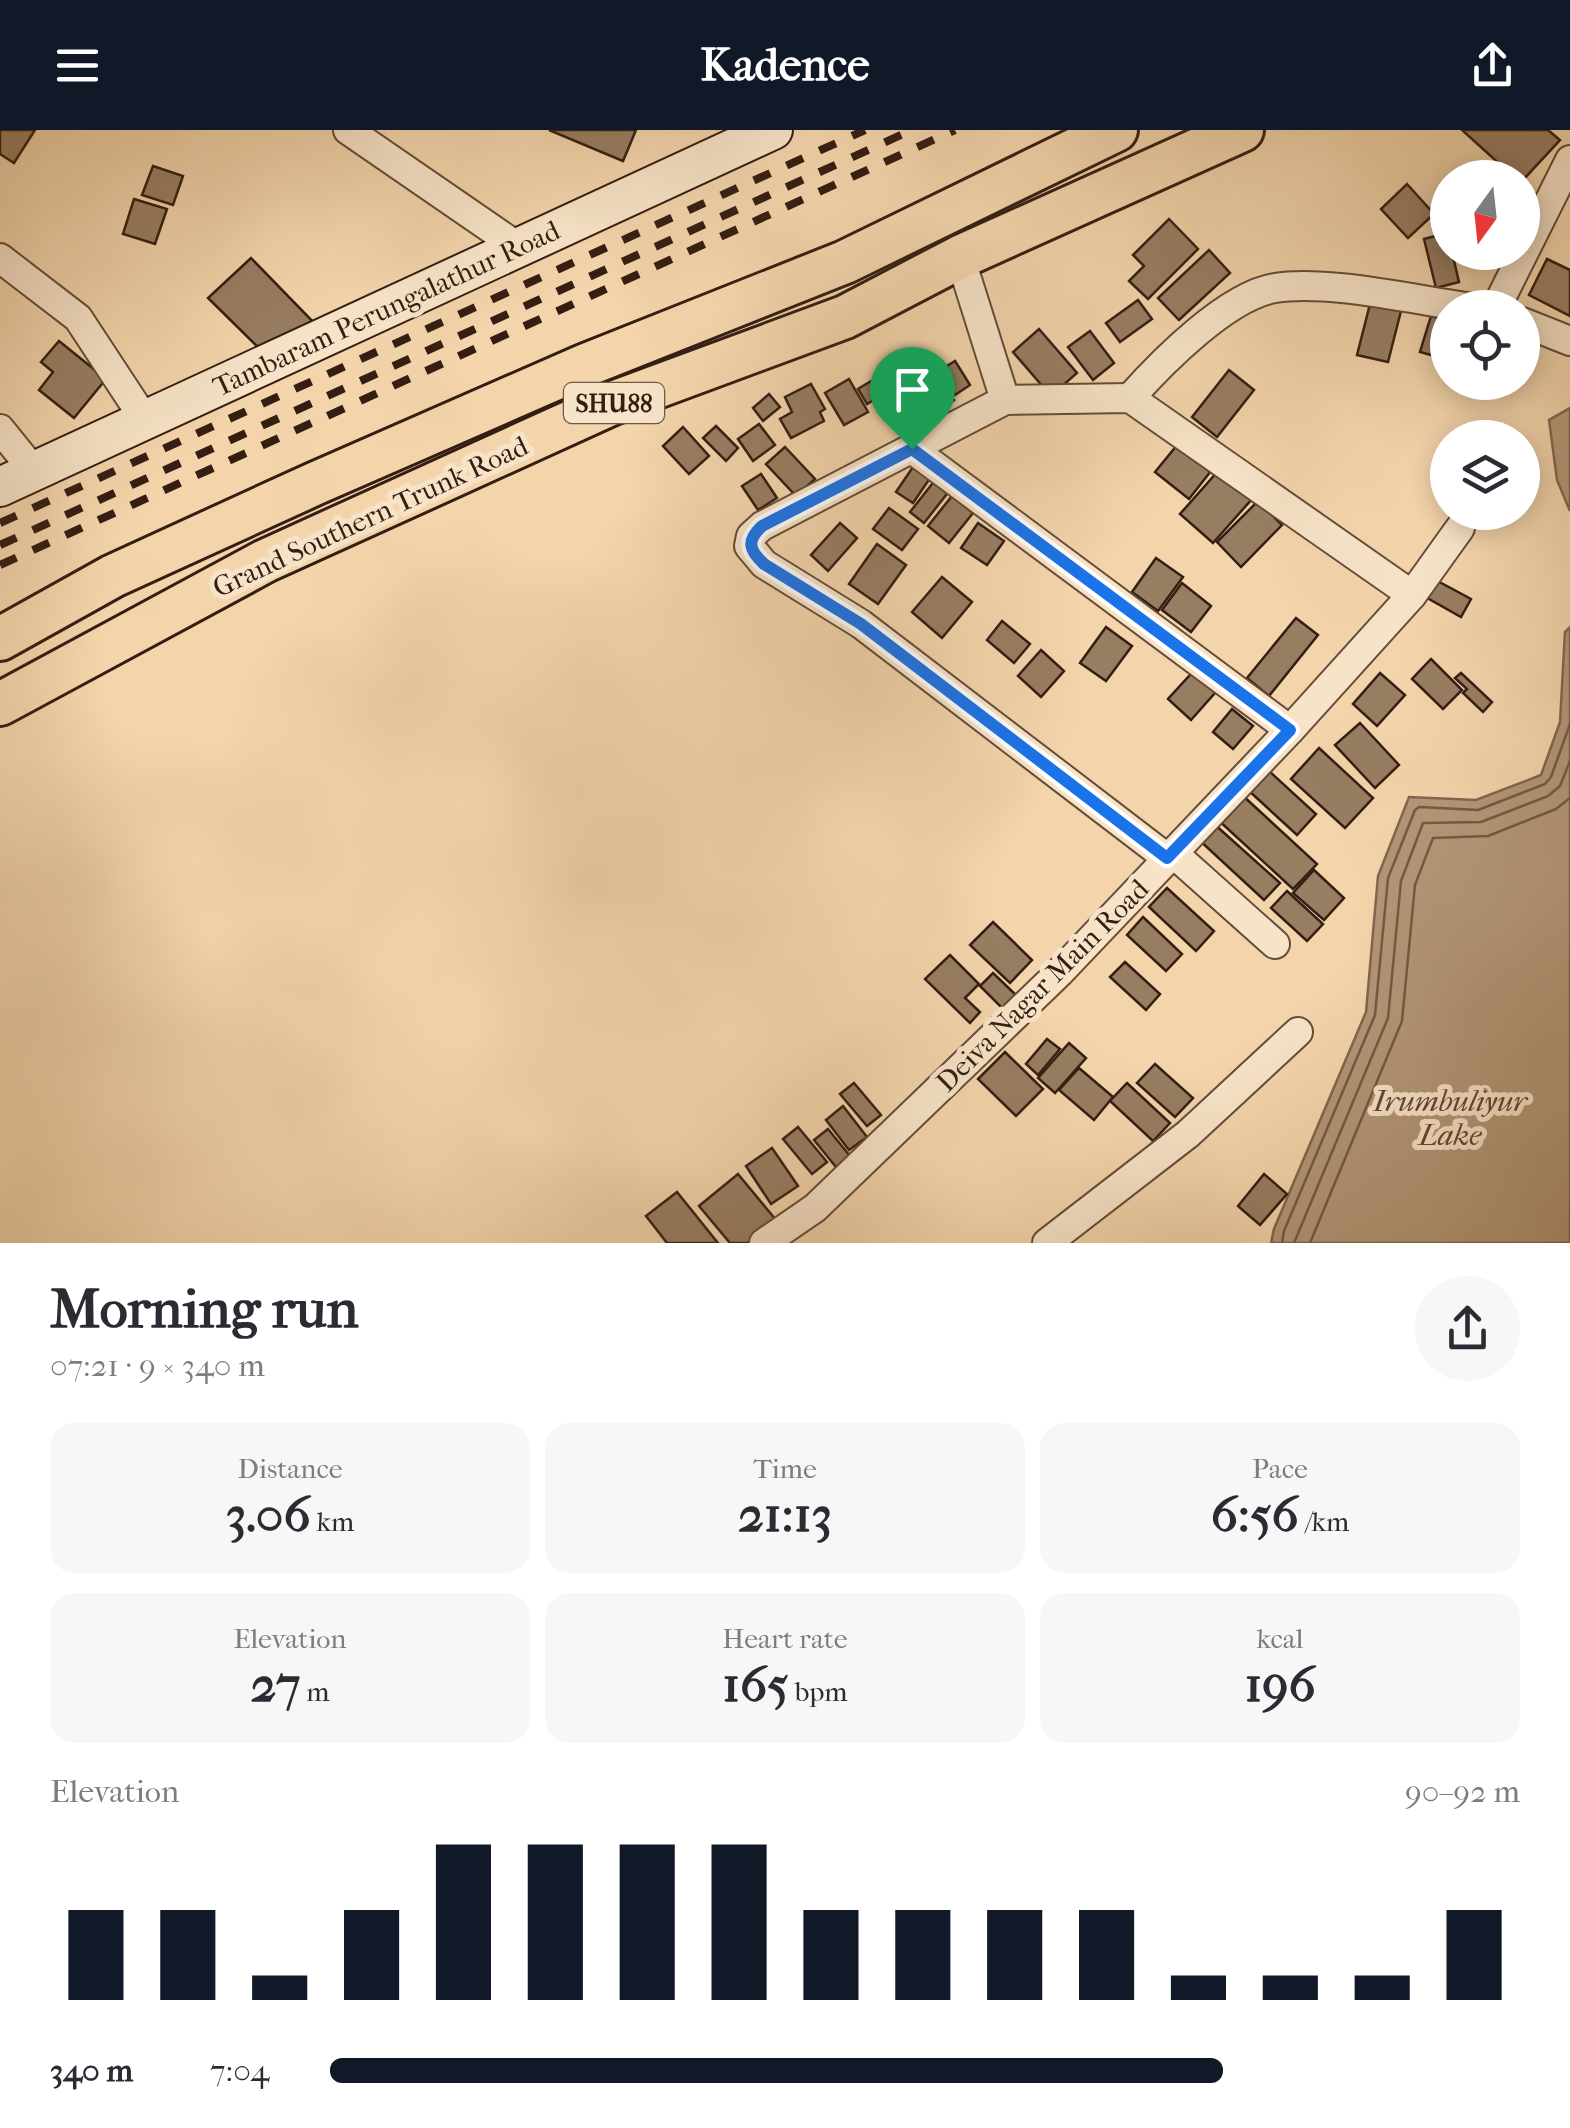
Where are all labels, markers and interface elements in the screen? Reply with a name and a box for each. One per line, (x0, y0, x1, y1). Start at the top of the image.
icon: menu (50, 38, 105, 93)
icon: share (1465, 38, 1520, 93)
text: Kadence (701, 39, 869, 92)
north arrow (1430, 160, 1540, 270)
map controls (1430, 160, 1540, 530)
street label: Tambaram Perungalathur Road (208, 213, 565, 403)
button: locate (1430, 290, 1540, 400)
pin (870, 347, 955, 450)
icon: arrive (885, 362, 940, 417)
road number: SHU88 (564, 383, 664, 423)
button: layers (1430, 420, 1540, 530)
street label: Grand Southern Trunk Road (208, 429, 534, 604)
street label: Deiva Nagar Main Road (929, 872, 1156, 1098)
water label: Irumbuliyur Lake (1372, 1084, 1529, 1153)
button: share (1415, 1276, 1520, 1381)
text: Morning run (50, 1277, 358, 1341)
text: 07:21 · 9 × 340 m (50, 1347, 265, 1384)
text: Distance (237, 1452, 343, 1485)
text: Time (753, 1452, 817, 1485)
text: Pace (1252, 1452, 1308, 1485)
text: 3.06 (226, 1485, 311, 1544)
text: 21:13 (738, 1485, 832, 1544)
text: 6:56 (1211, 1485, 1299, 1544)
text: km (311, 1505, 354, 1538)
text: /km (1299, 1505, 1349, 1538)
text: Elevation (233, 1622, 347, 1655)
text: Heart rate (722, 1622, 848, 1655)
text: kcal (1256, 1622, 1304, 1655)
text: 27 (250, 1655, 300, 1714)
text: 165 (722, 1655, 789, 1714)
text: 196 (1244, 1655, 1316, 1714)
text: m (300, 1675, 330, 1708)
text: bpm (789, 1675, 848, 1708)
text: Elevation (50, 1773, 179, 1810)
text: 90–92 m (1405, 1773, 1520, 1810)
text: 340 m (50, 2052, 133, 2089)
text: 7:04 (210, 2052, 269, 2089)

